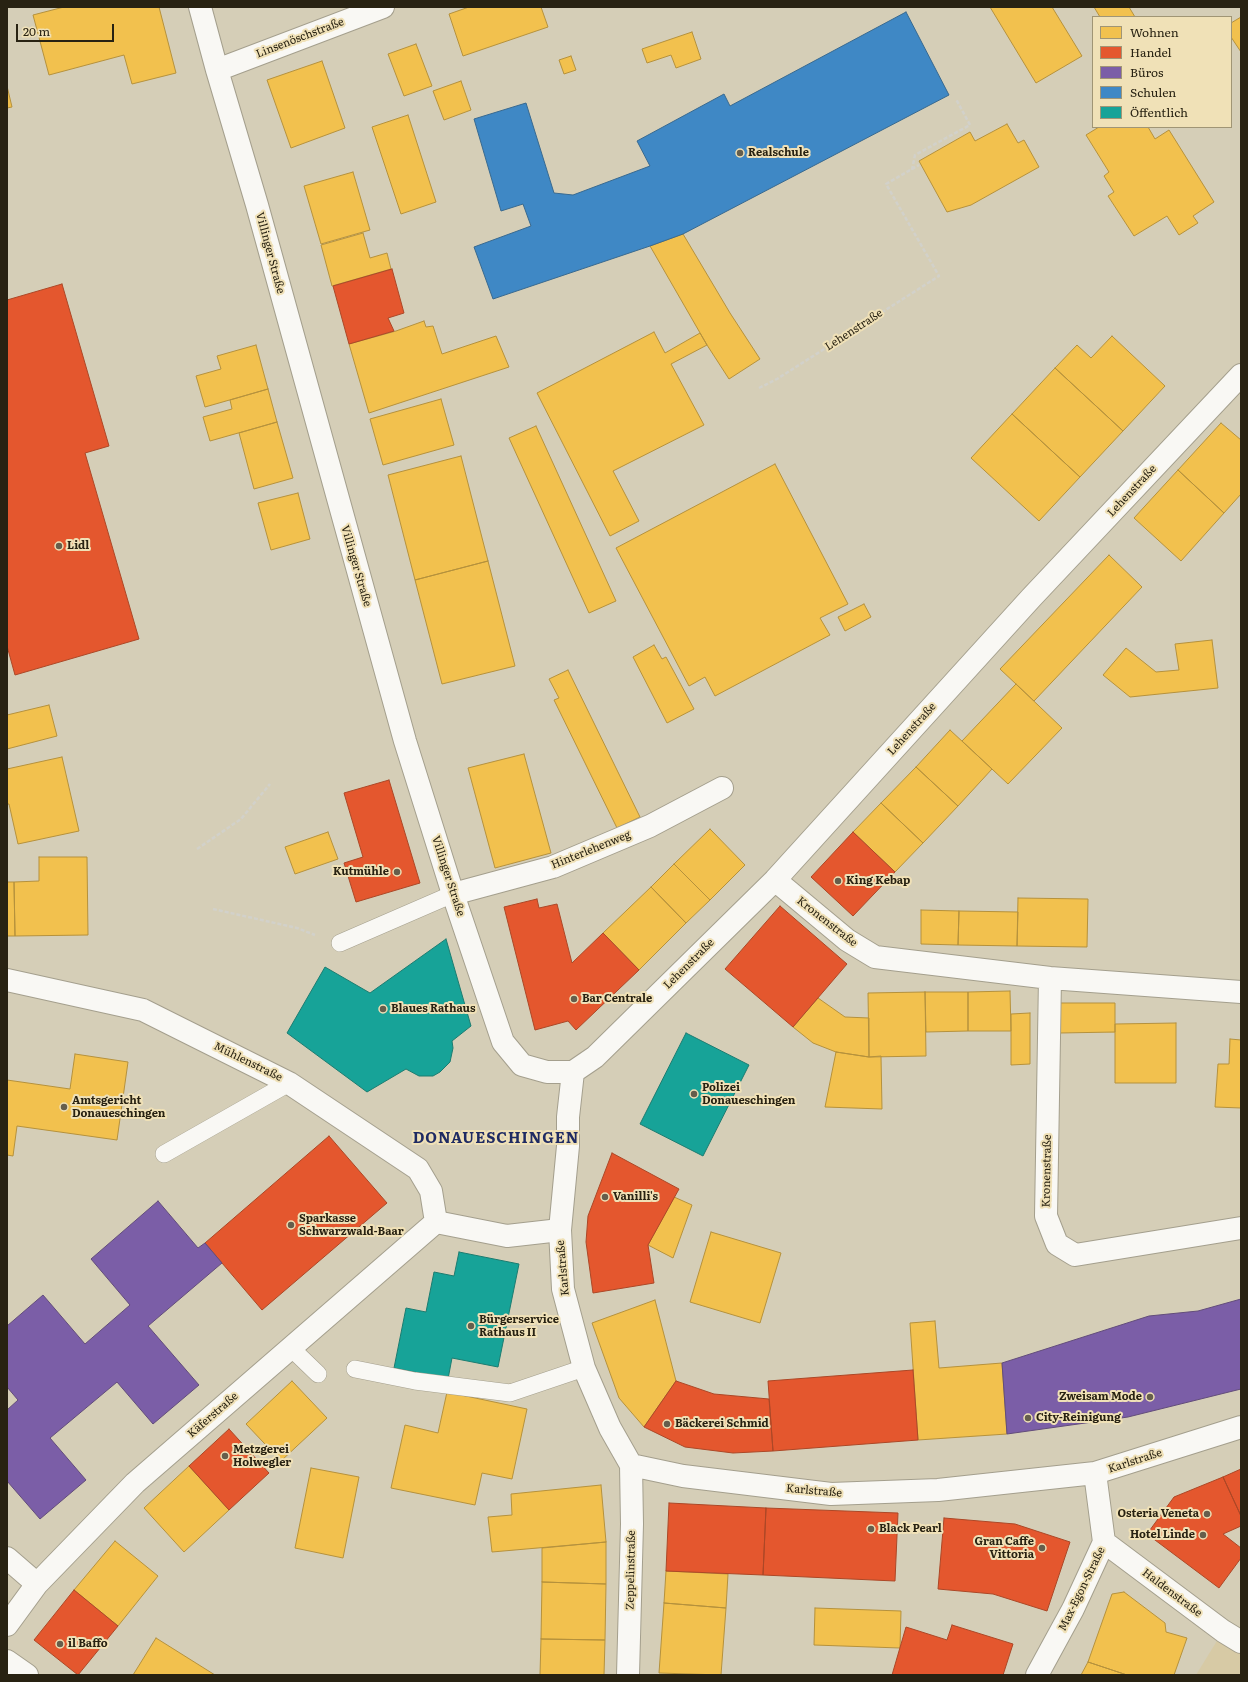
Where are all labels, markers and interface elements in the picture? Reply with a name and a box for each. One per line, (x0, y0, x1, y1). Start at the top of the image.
street label: Linsenöschstraße (254, 15, 346, 61)
scale bar (18, 16, 116, 42)
legend (1092, 16, 1232, 128)
text: 20 m (23, 22, 50, 40)
text: Wohnen (1130, 23, 1179, 41)
text: Handel (1130, 43, 1172, 61)
text: Büros (1130, 63, 1163, 81)
text: Schulen (1130, 83, 1176, 101)
text: Öffentlich (1130, 103, 1188, 121)
place label: Realschule (748, 146, 809, 160)
marker: Realschule (735, 148, 745, 158)
street label: Villinger Straße (253, 211, 287, 295)
street label: Lehenstraße (823, 307, 885, 353)
street label: Lehenstraße (1105, 462, 1159, 520)
street label: Villinger Straße (338, 524, 374, 608)
place label: Lidl (67, 539, 89, 553)
marker: Lidl (54, 541, 64, 551)
street label: Lehenstraße (885, 700, 939, 758)
street label: Hinterlehenweg (549, 828, 633, 872)
street label: Villinger Straße (429, 834, 467, 918)
place label: Kutmühle (333, 865, 389, 879)
marker: Kutmühle (392, 867, 402, 877)
place label: King Kebap (846, 874, 910, 888)
marker: King Kebap (833, 876, 843, 886)
street label: Kronenstraße (794, 894, 860, 950)
street label: Lehenstraße (661, 936, 717, 992)
place label: Bar Centrale (582, 992, 652, 1006)
marker: Bar Centrale (569, 994, 579, 1004)
place label: Blaues Rathaus (391, 1002, 476, 1016)
marker: Blaues Rathaus (378, 1004, 388, 1014)
street label: Mühlenstraße (212, 1040, 284, 1084)
place label: Polizei Donaueschingen (702, 1081, 795, 1107)
marker: Polizei Donaueschingen (689, 1089, 699, 1099)
place label: Amtsgericht Donaueschingen (72, 1094, 165, 1120)
marker: Amtsgericht Donaueschingen (59, 1102, 69, 1112)
district label: DONAUESCHINGEN (413, 1130, 579, 1148)
street label: Kronenstraße (1040, 1134, 1054, 1208)
place label: Vanilli's (613, 1190, 658, 1204)
marker: Vanilli's (600, 1192, 610, 1202)
place label: Sparkasse Schwarzwald-Baar (299, 1212, 404, 1238)
marker: Sparkasse Schwarzwald-Baar (286, 1220, 296, 1230)
street label: Karlstraße (554, 1240, 572, 1296)
place label: Bürgerservice Rathaus II (479, 1313, 559, 1339)
marker: Bürgerservice Rathaus II (466, 1321, 476, 1331)
street label: Käferstraße (185, 1390, 241, 1440)
place label: Zweisam Mode (1059, 1390, 1142, 1404)
marker: Zweisam Mode (1145, 1392, 1155, 1402)
place label: City-Reinigung (1036, 1411, 1121, 1425)
marker: City-Reinigung (1023, 1413, 1033, 1423)
place label: Bäckerei Schmid (675, 1417, 769, 1431)
marker: Bäckerei Schmid (662, 1419, 672, 1429)
place label: Metzgerei Holwegler (233, 1443, 291, 1469)
street label: Karlstraße (1106, 1446, 1164, 1476)
marker: Metzgerei Holwegler (220, 1451, 230, 1461)
street label: Karlstraße (786, 1482, 842, 1500)
place label: Osteria Veneta (1118, 1507, 1199, 1521)
marker: Osteria Veneta (1202, 1509, 1212, 1519)
place label: Black Pearl (879, 1522, 942, 1536)
marker: Black Pearl (866, 1524, 876, 1534)
place label: Hotel Linde (1130, 1528, 1195, 1542)
street label: Zeppelinstraße (624, 1530, 638, 1610)
marker: Hotel Linde (1198, 1530, 1208, 1540)
place label: Gran Caffe Vittoria (975, 1535, 1034, 1561)
marker: Gran Caffe Vittoria (1037, 1543, 1047, 1553)
street label: Max-Egon-Straße (1056, 1545, 1108, 1633)
street label: Haldenstraße (1139, 1566, 1205, 1620)
place label: il Baffo (68, 1637, 108, 1651)
marker: il Baffo (55, 1639, 65, 1649)

